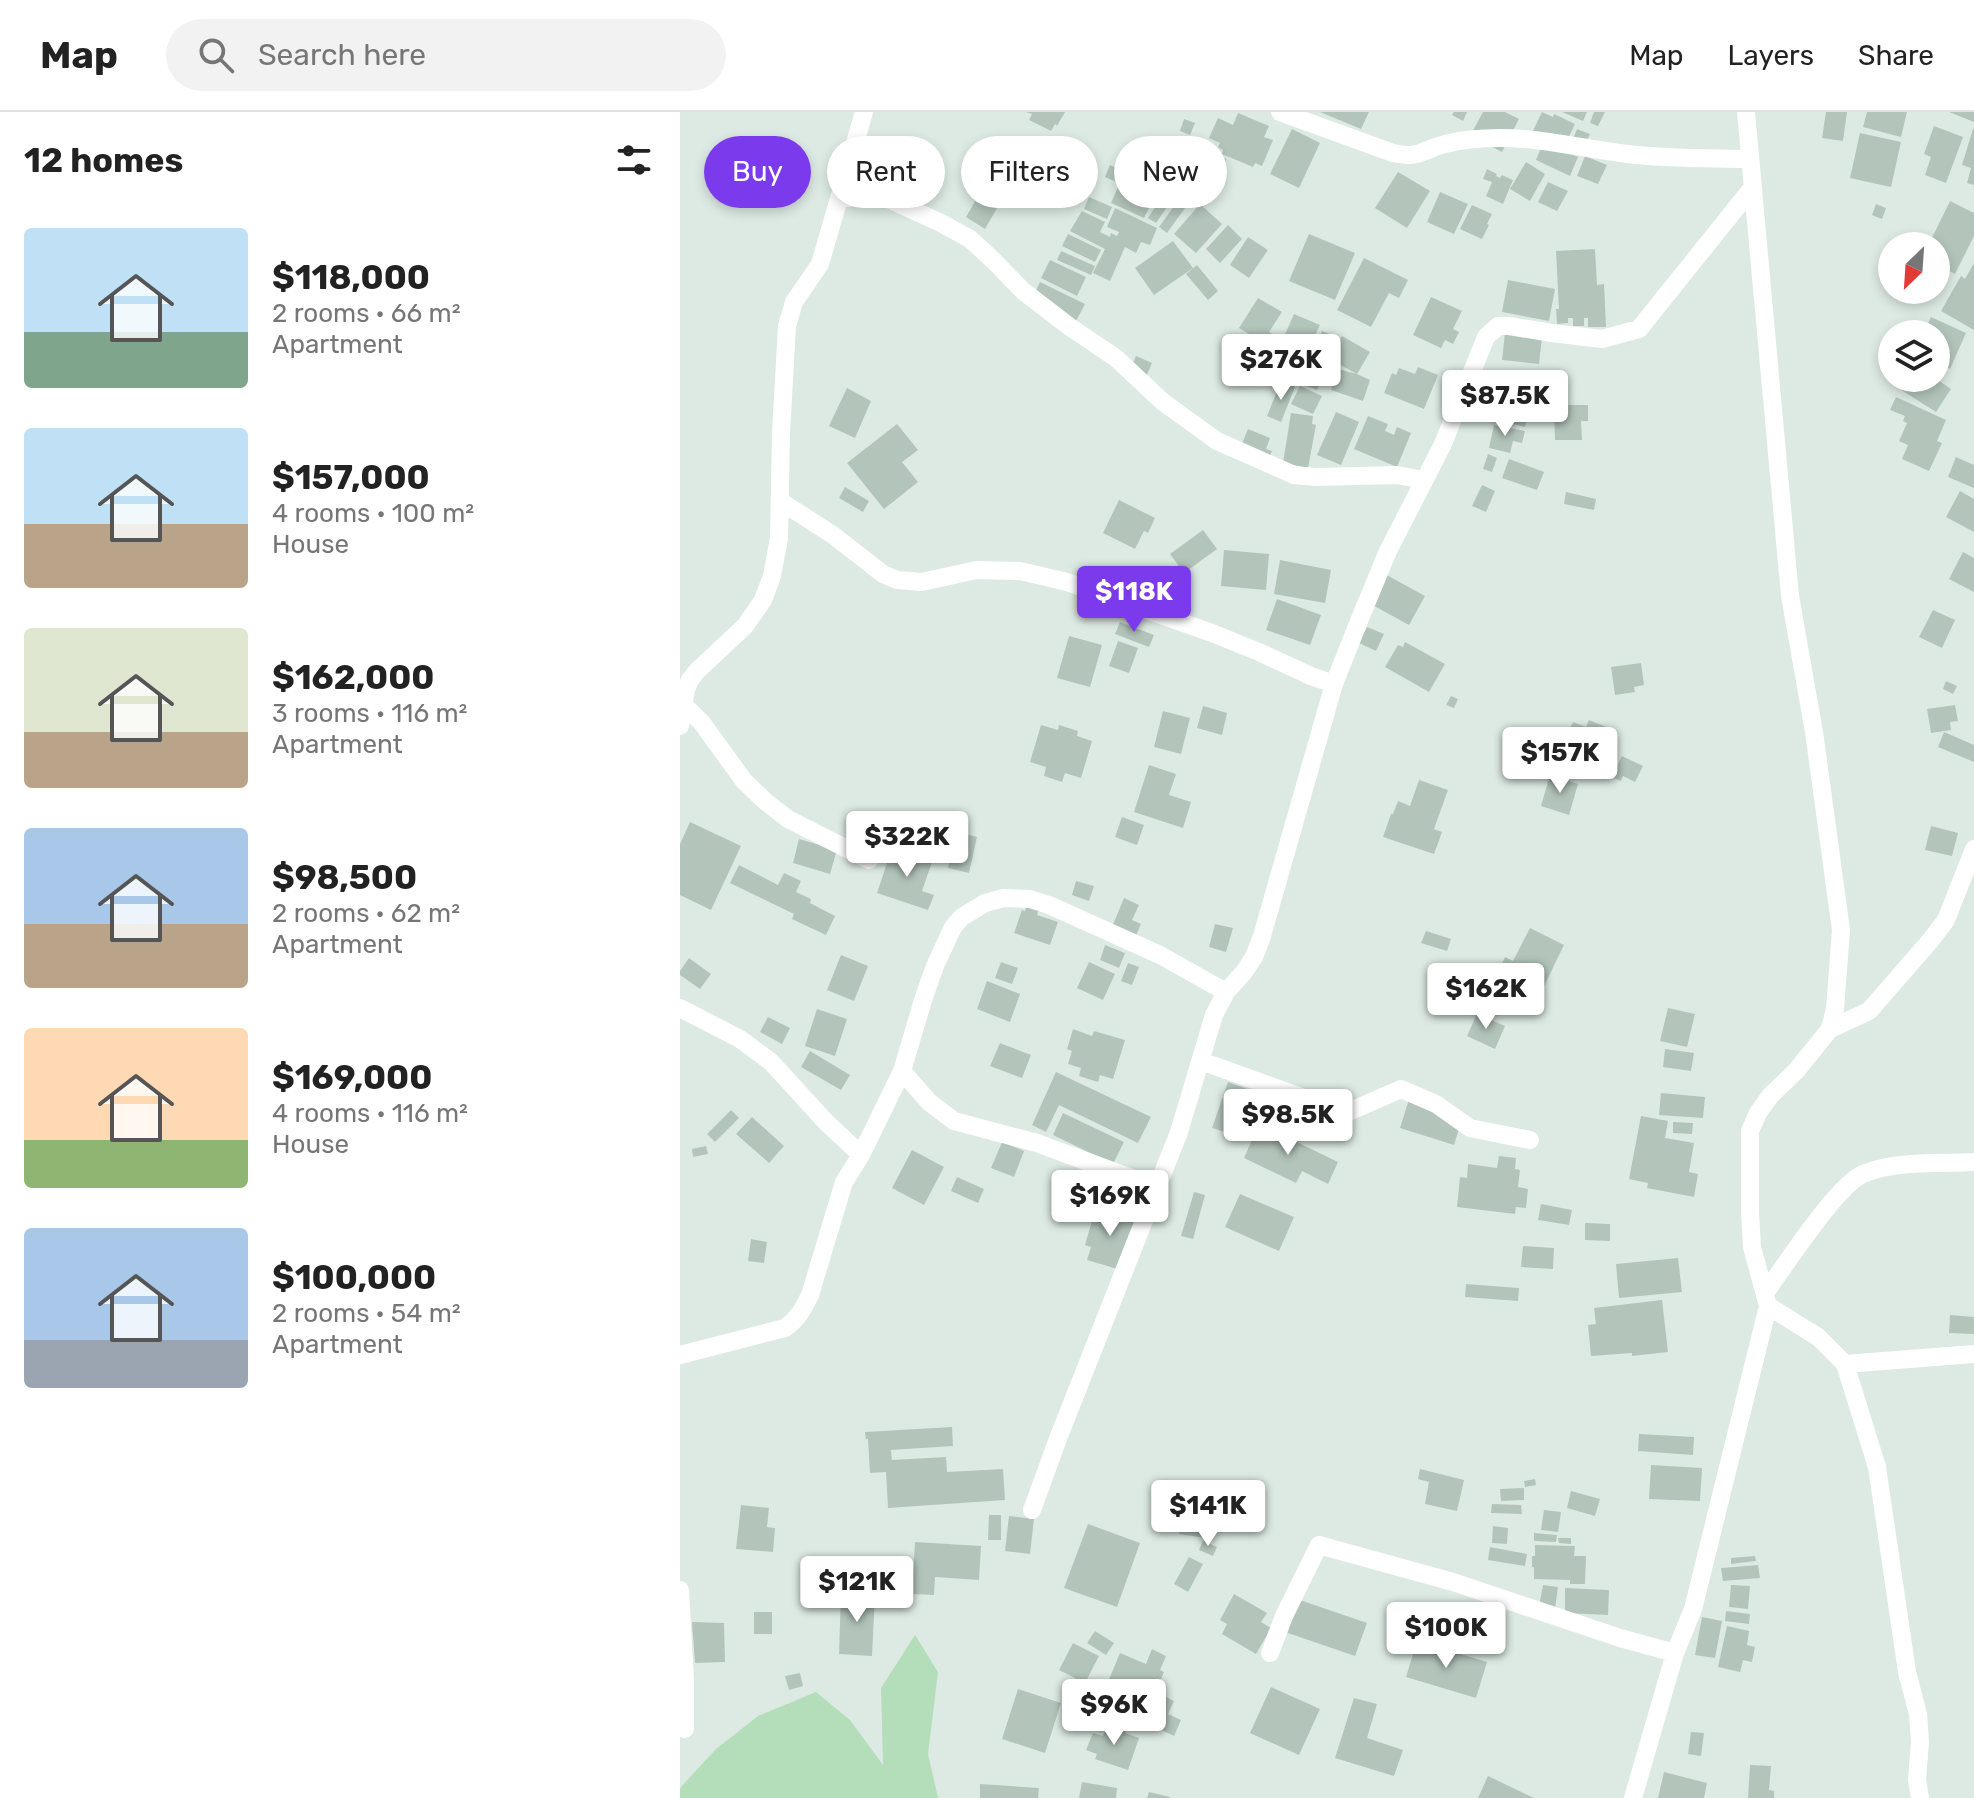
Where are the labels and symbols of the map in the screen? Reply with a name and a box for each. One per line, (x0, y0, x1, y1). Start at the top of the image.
north arrow (1878, 232, 1950, 304)
pin: $276K (1225, 334, 1337, 402)
pin: $87.5K (1440, 370, 1570, 438)
pin: $118K (1078, 566, 1190, 634)
pin: $157K (1504, 727, 1616, 795)
pin: $322K (851, 811, 963, 879)
pin: $162K (1430, 963, 1542, 1031)
pin: $98.5K (1223, 1089, 1353, 1157)
pin: $169K (1054, 1170, 1166, 1238)
pin: $141K (1152, 1480, 1264, 1548)
pin: $121K (801, 1556, 913, 1624)
pin: $100K (1390, 1602, 1502, 1670)
pin: $96K (1067, 1679, 1161, 1747)

